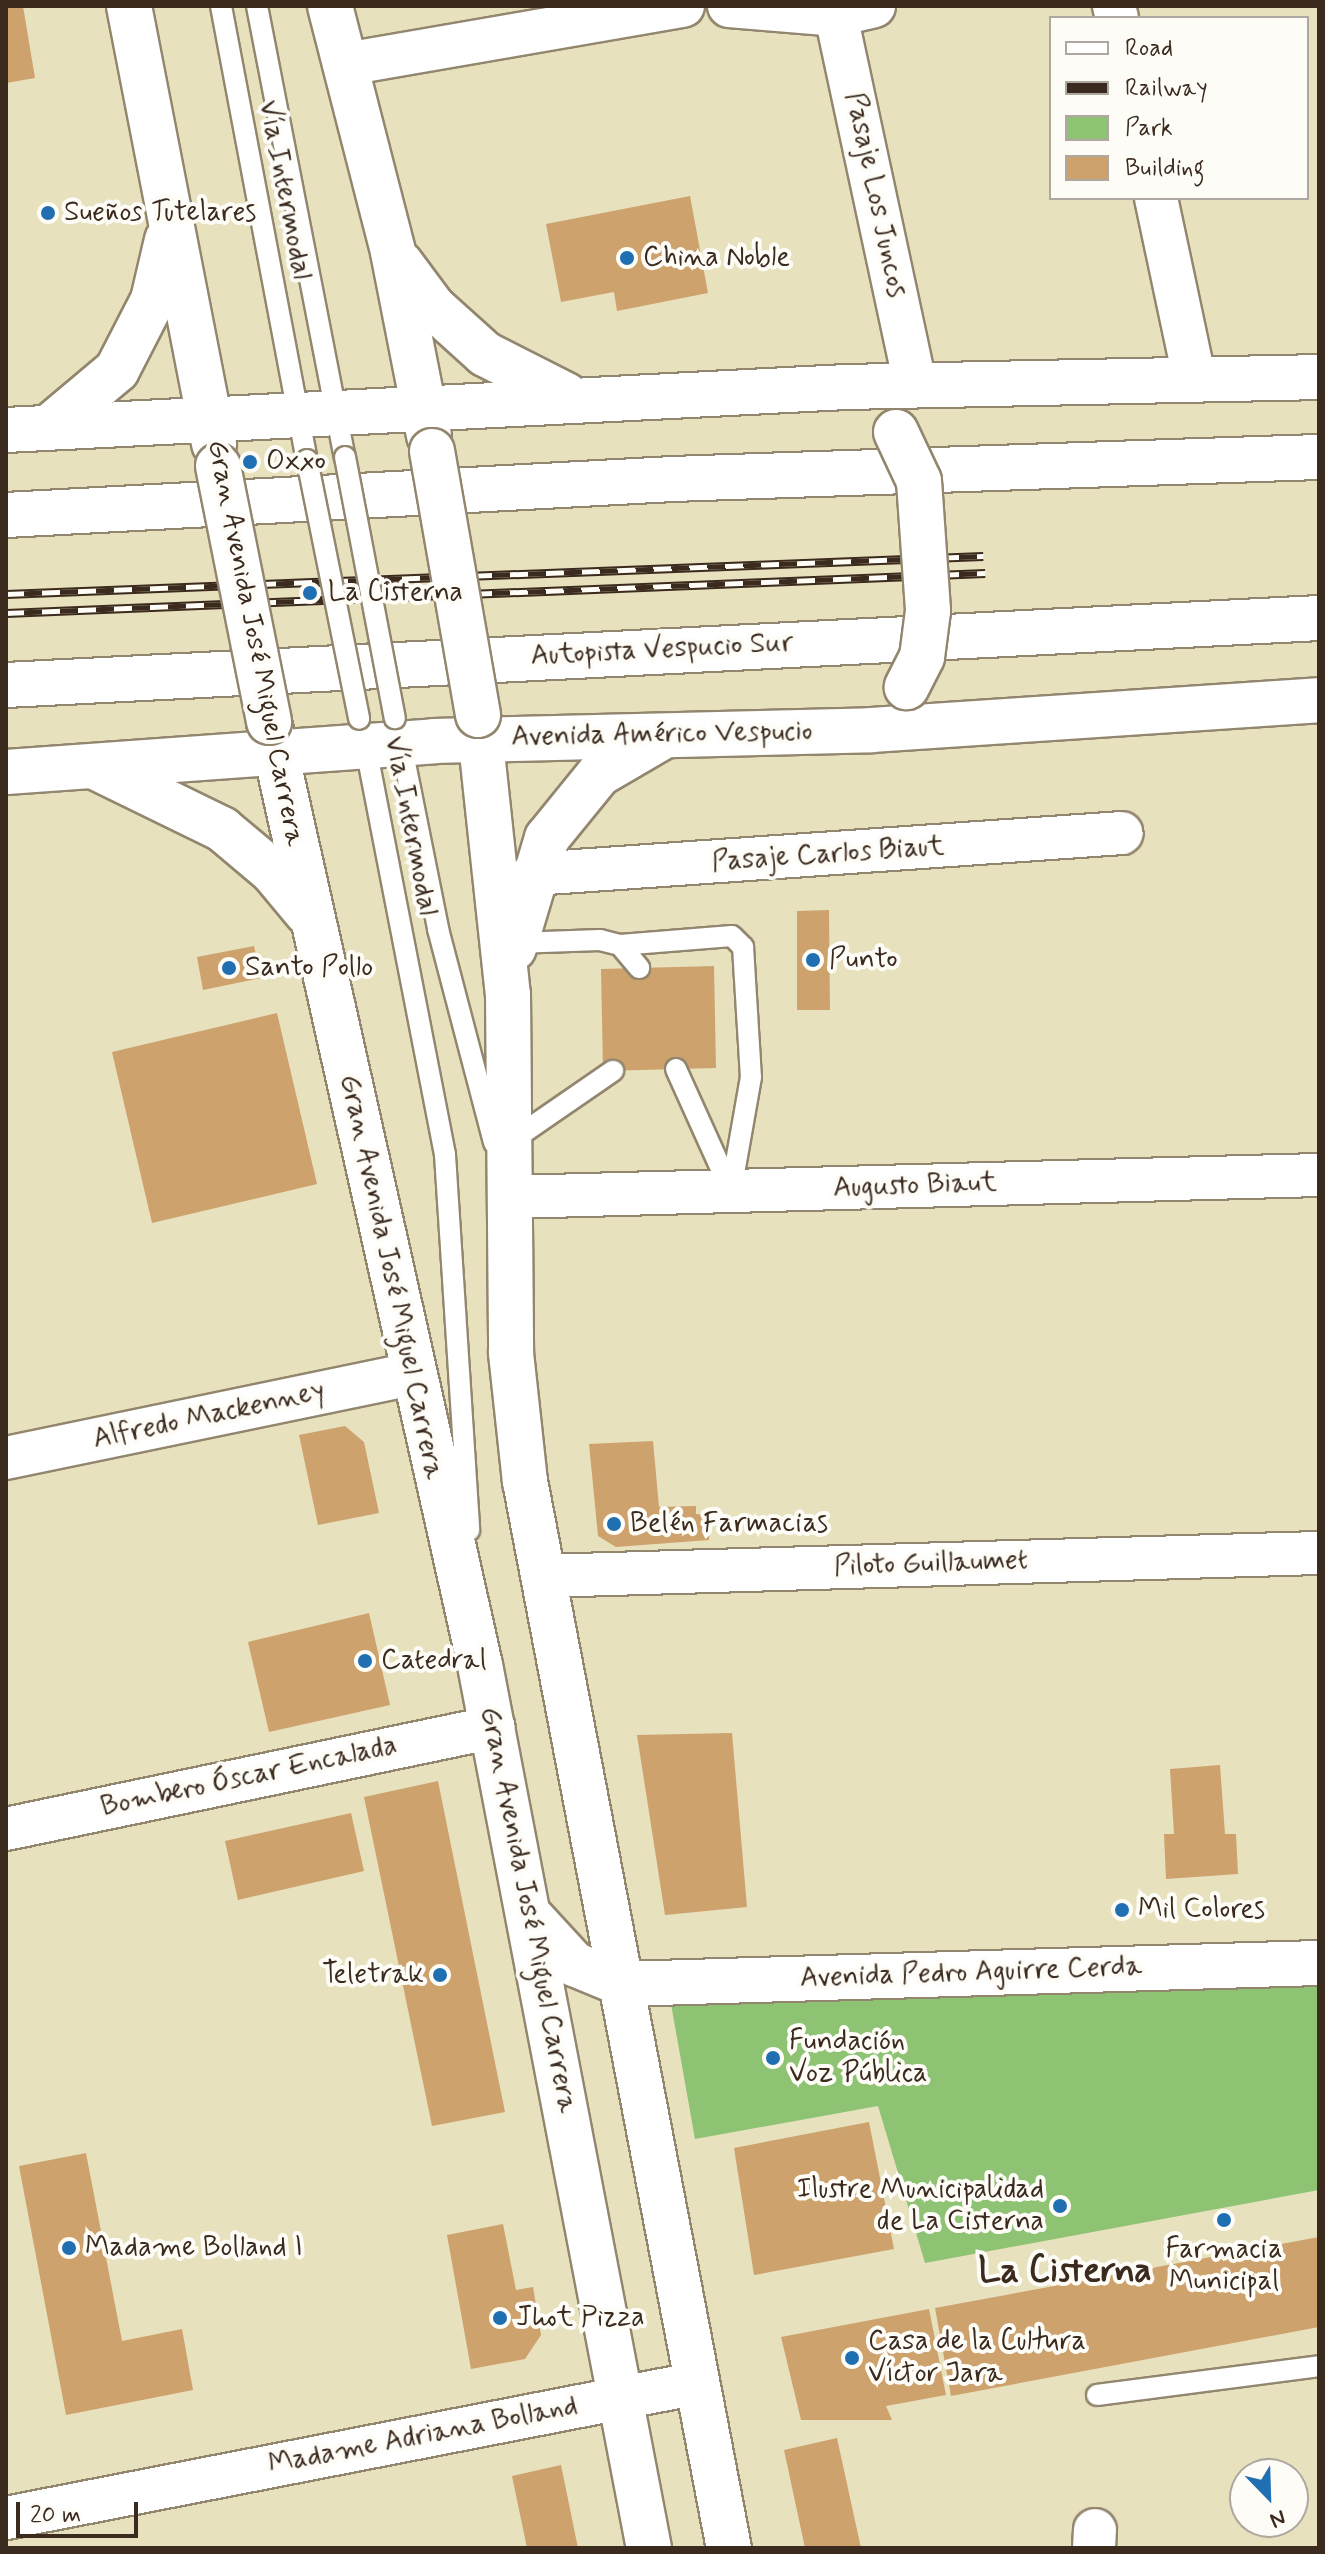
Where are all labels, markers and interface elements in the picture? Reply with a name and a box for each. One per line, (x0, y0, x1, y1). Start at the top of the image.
legend (1049, 16, 1309, 200)
text: Road (1125, 33, 1173, 64)
text: Railway (1125, 73, 1208, 104)
street label: Pasaje Los Juncos (836, 87, 914, 303)
street label: Vía Intermodal (250, 98, 318, 282)
text: Park (1125, 113, 1173, 144)
text: Building (1125, 153, 1205, 184)
place label: Sueños Tutelares (64, 196, 257, 230)
marker: Sueños Tutelares (39, 204, 57, 222)
place label: China Noble (643, 241, 791, 275)
marker: China Noble (618, 249, 636, 267)
street label: Gran Avenida José Miguel Carrera (199, 436, 311, 850)
place label: Oxxo (266, 445, 326, 479)
marker: Oxxo (241, 453, 259, 471)
place label: La Cisterna (328, 576, 466, 610)
marker: La Cisterna (299, 582, 321, 604)
street label: Autopista Vespucio Sur (534, 627, 790, 673)
street label: Avenida Américo Vespucio (513, 716, 811, 754)
street label: Vía Intermodal (376, 734, 444, 918)
street label: Pasaje Carlos Biaut (708, 830, 948, 880)
place label: Punto (829, 943, 898, 977)
place label: Santo Pollo (245, 951, 370, 985)
marker: Punto (804, 951, 822, 969)
marker: Santo Pollo (220, 959, 238, 977)
street label: Gran Avenida José Miguel Carrera (331, 1071, 451, 1483)
street label: Augusto Biaut (833, 1166, 997, 1206)
street label: Alfredo Mackenney (94, 1376, 324, 1456)
place label: Belén Farmacias (630, 1507, 832, 1541)
marker: Belén Farmacias (605, 1515, 623, 1533)
street label: Piloto Guillaumet (833, 1544, 1029, 1584)
place label: Catedral (381, 1644, 486, 1678)
marker: Catedral (356, 1652, 374, 1670)
street label: Gran Avenida José Miguel Carrera (472, 1703, 584, 2117)
street label: Bombero Óscar Encalada (100, 1730, 398, 1824)
place label: Mil Colores (1138, 1893, 1270, 1927)
marker: Mil Colores (1113, 1901, 1131, 1919)
street label: Avenida Pedro Aguirre Cerda (801, 1950, 1141, 1996)
place label: Teletrak (322, 1958, 424, 1992)
marker: Teletrak (431, 1966, 449, 1984)
place label: Fundación Voz Pública (789, 2025, 926, 2091)
marker: Fundación Voz Pública (764, 2049, 782, 2067)
place label: Ilustre Municipalidad de La Cisterna (801, 2173, 1044, 2239)
marker: Ilustre Municipalidad de La Cisterna (1051, 2197, 1069, 2215)
marker: Farmacia Municipal (1215, 2211, 1233, 2229)
place label: Madame Bolland I (85, 2231, 309, 2265)
place label: Farmacia Municipal (1165, 2233, 1283, 2299)
marker: Madame Bolland I (60, 2239, 78, 2257)
district label: La Cisterna (976, 2250, 1154, 2294)
place label: Jhot Pizza (516, 2301, 646, 2335)
marker: Jhot Pizza (491, 2309, 509, 2327)
place label: Casa de la Cultura Víctor Jara (868, 2325, 1093, 2391)
marker: Casa de la Cultura Víctor Jara (843, 2349, 861, 2367)
street label: Madame Adriana Bolland (267, 2390, 579, 2482)
north arrow (1229, 2458, 1309, 2538)
scale bar (20, 2486, 142, 2536)
text: 20 m (30, 2500, 81, 2531)
text: N (1265, 2503, 1290, 2534)

